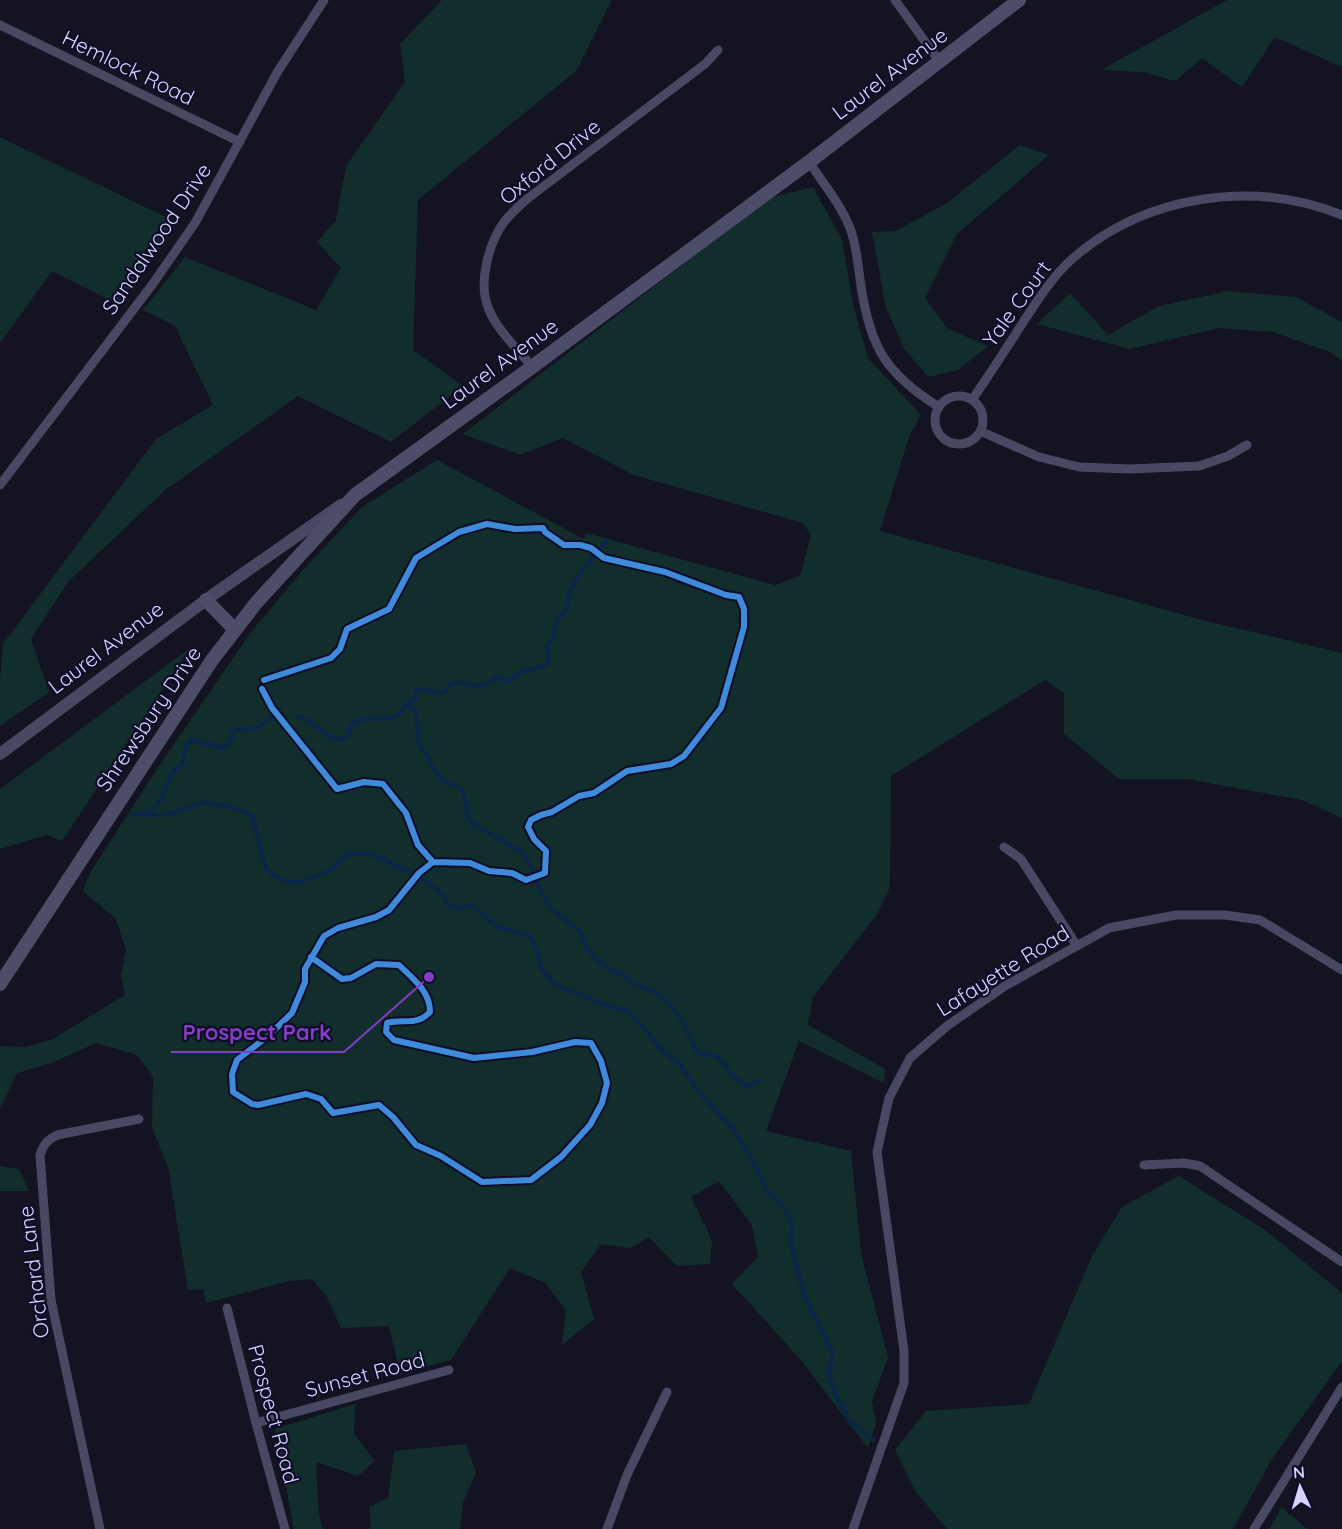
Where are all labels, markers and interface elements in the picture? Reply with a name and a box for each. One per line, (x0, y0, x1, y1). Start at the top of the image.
street label: Laurel Avenue (827, 21, 952, 125)
street label: Hemlock Road (58, 24, 199, 110)
street label: Oxford Drive (494, 113, 605, 210)
street label: Sandalwood Drive (96, 158, 216, 319)
street label: Yale Court (976, 255, 1056, 351)
street label: Laurel Avenue (436, 312, 563, 414)
street label: Laurel Avenue (43, 595, 168, 699)
street label: Shrewsbury Drive (90, 641, 206, 796)
street label: Lafayette Road (931, 919, 1074, 1021)
callout: Prospect Park (171, 1012, 344, 1052)
text: Prospect Park (182, 1018, 332, 1046)
street label: Orchard Lane (12, 1204, 54, 1340)
street label: Prospect Road (243, 1341, 305, 1486)
street label: Sunset Road (302, 1346, 427, 1402)
north arrow (1270, 1457, 1330, 1517)
text: N (1292, 1462, 1306, 1482)

